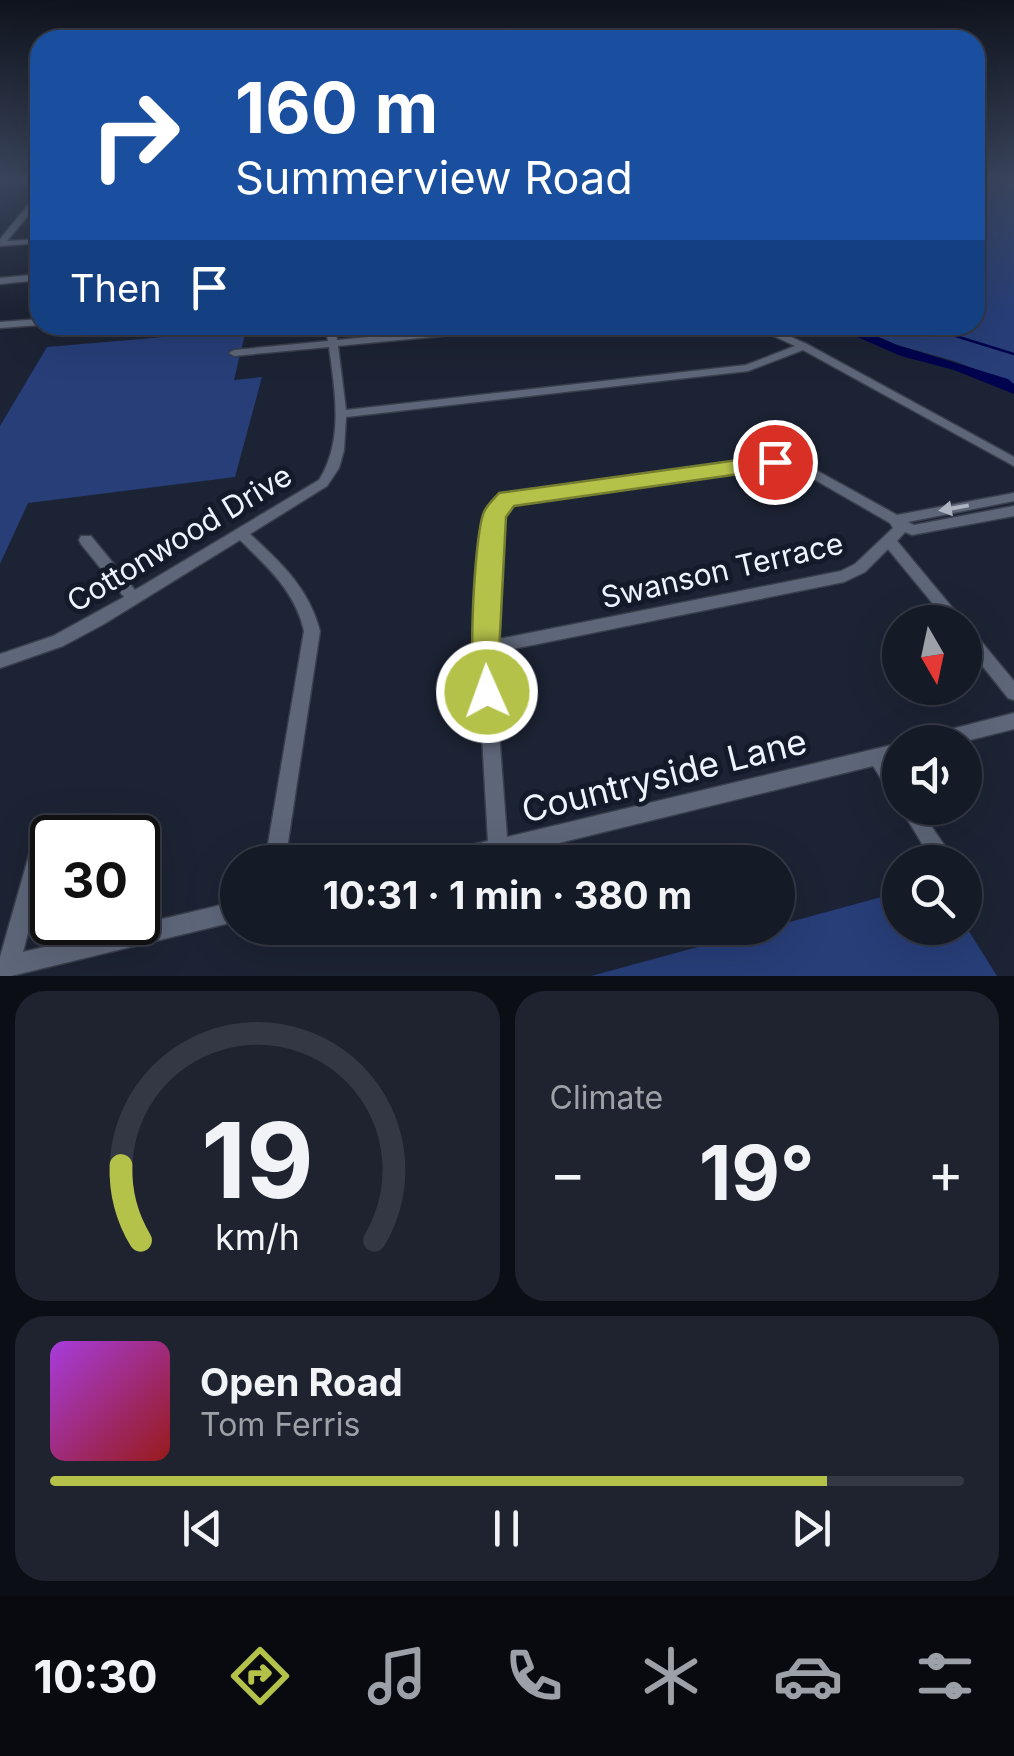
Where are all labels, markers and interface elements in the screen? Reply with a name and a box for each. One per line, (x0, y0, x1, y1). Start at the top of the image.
text: 160 m (235, 65, 438, 150)
icon: right (70, 70, 200, 200)
text: Summerview Road (235, 150, 633, 205)
icon: arrive (182, 260, 237, 315)
text: Then (70, 265, 162, 311)
pin (733, 420, 818, 505)
icon: arrive (748, 435, 803, 490)
street label: Cottonwood Drive (60, 457, 298, 619)
one-way arrow (938, 501, 969, 516)
street label: Swanson Terrace (597, 525, 847, 615)
north arrow (882, 605, 982, 705)
map controls (882, 605, 982, 945)
position arrow (435, 640, 539, 744)
street label: Countryside Lane (517, 719, 811, 831)
button: sound (882, 725, 982, 825)
speed limit sign: 30 (30, 815, 160, 945)
button: search (882, 845, 982, 945)
text: 10:31 · 1 min · 380 m (323, 872, 692, 918)
text: Climate (550, 1078, 663, 1117)
text: 19 (201, 1097, 313, 1223)
text: 19° (699, 1127, 815, 1218)
text: − (550, 1140, 586, 1206)
text: + (928, 1140, 964, 1206)
text: km/h (215, 1215, 300, 1259)
text: Open Road (200, 1359, 403, 1405)
text: Tom Ferris (200, 1405, 360, 1444)
icon: previous (175, 1501, 230, 1556)
icon: pause (479, 1501, 534, 1556)
icon: next (784, 1501, 839, 1556)
icon: directions (225, 1641, 295, 1711)
icon: music (362, 1641, 432, 1711)
icon: phone (499, 1641, 569, 1711)
icon: climate (636, 1641, 706, 1711)
icon: car (773, 1641, 843, 1711)
icon: filters (910, 1641, 980, 1711)
text: 10:30 (34, 1649, 158, 1704)

